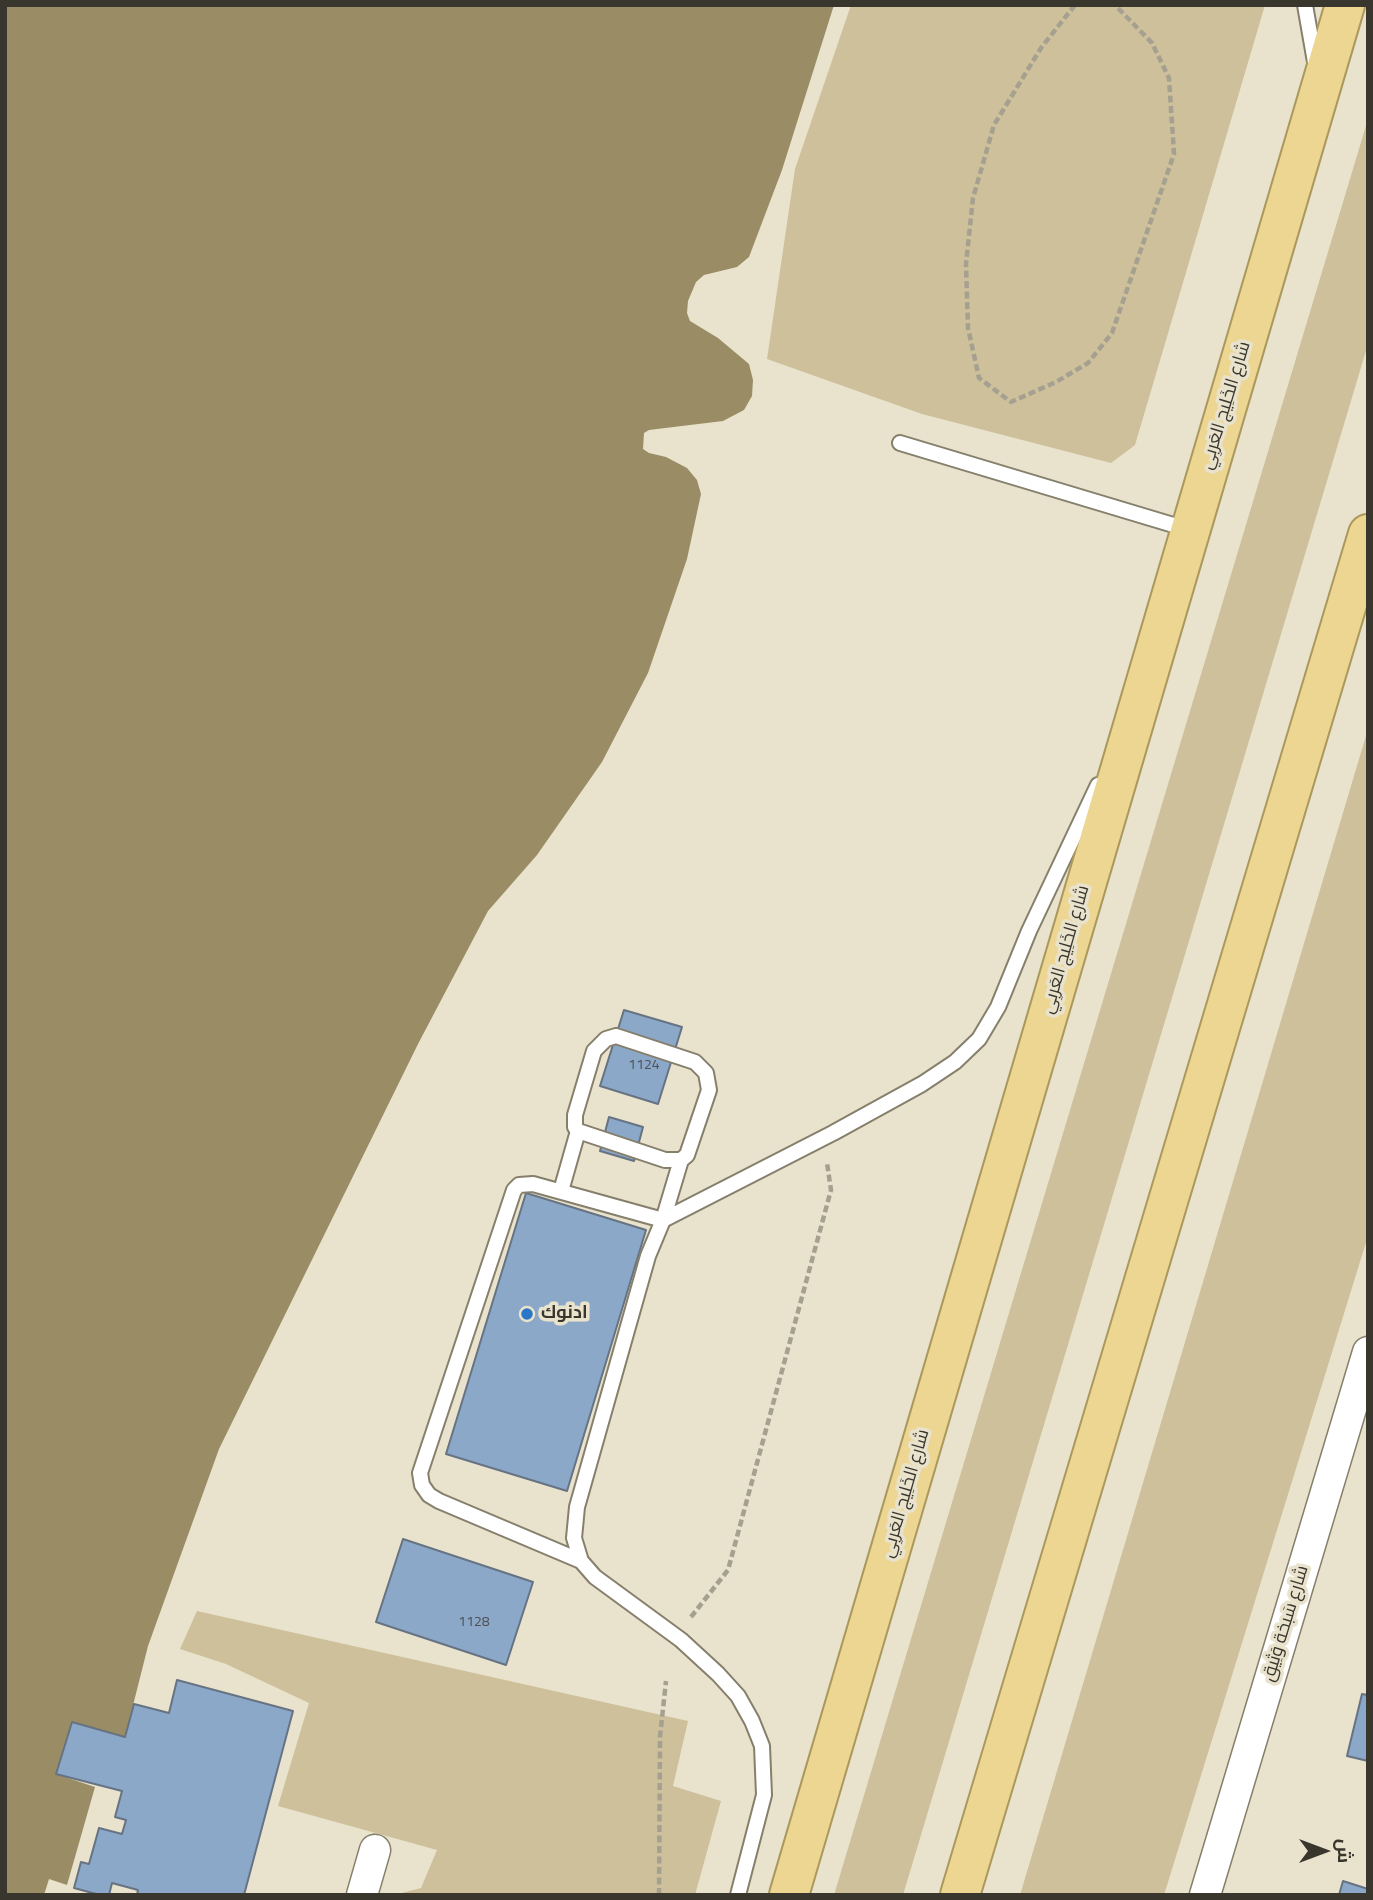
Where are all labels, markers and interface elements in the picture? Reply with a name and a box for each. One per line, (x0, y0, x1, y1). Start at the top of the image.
street label: شارع الخَلِيج العَربِي (1197, 339, 1257, 473)
street label: شارع الخَلِيج العَربِي (1038, 883, 1096, 1017)
house number: 1124 (628, 1058, 660, 1074)
place label: ادنوك (541, 1303, 588, 1325)
marker: ادنوك (519, 1306, 535, 1322)
street label: شارع الخَلِيج العَربِي (878, 1427, 936, 1561)
street label: شارع سَبخة وَثِيق (1259, 1563, 1315, 1685)
house number: 1128 (458, 1615, 490, 1631)
north arrow (1289, 1816, 1359, 1886)
text: ش (1327, 1839, 1363, 1863)

